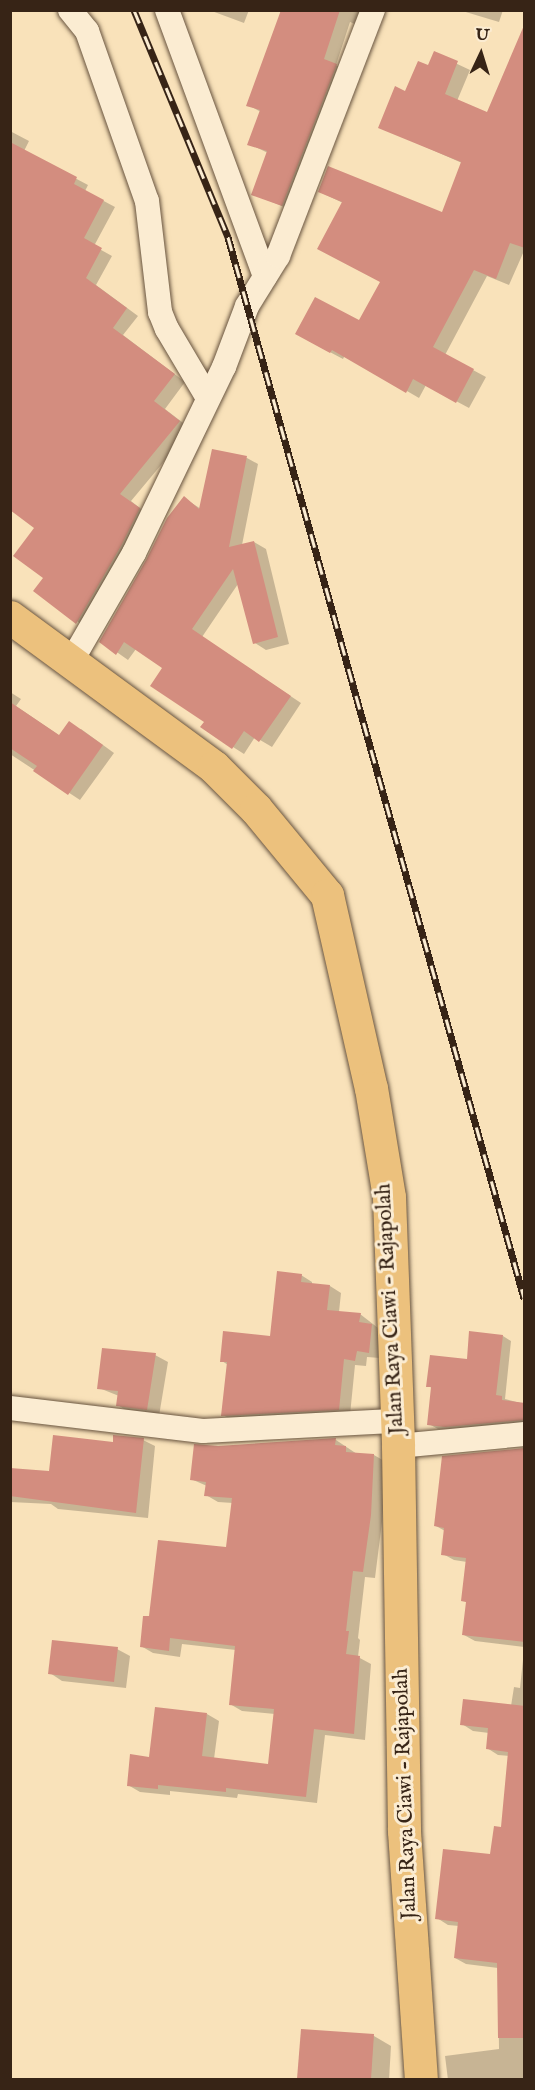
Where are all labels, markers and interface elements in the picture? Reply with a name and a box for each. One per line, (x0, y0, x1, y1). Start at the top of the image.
north arrow (451, 24, 511, 84)
text: U (475, 26, 490, 46)
street label: Jalan Raya Ciawi - Rajapolah (372, 1183, 410, 1435)
street label: Jalan Raya Ciawi - Rajapolah (389, 1668, 423, 1920)

